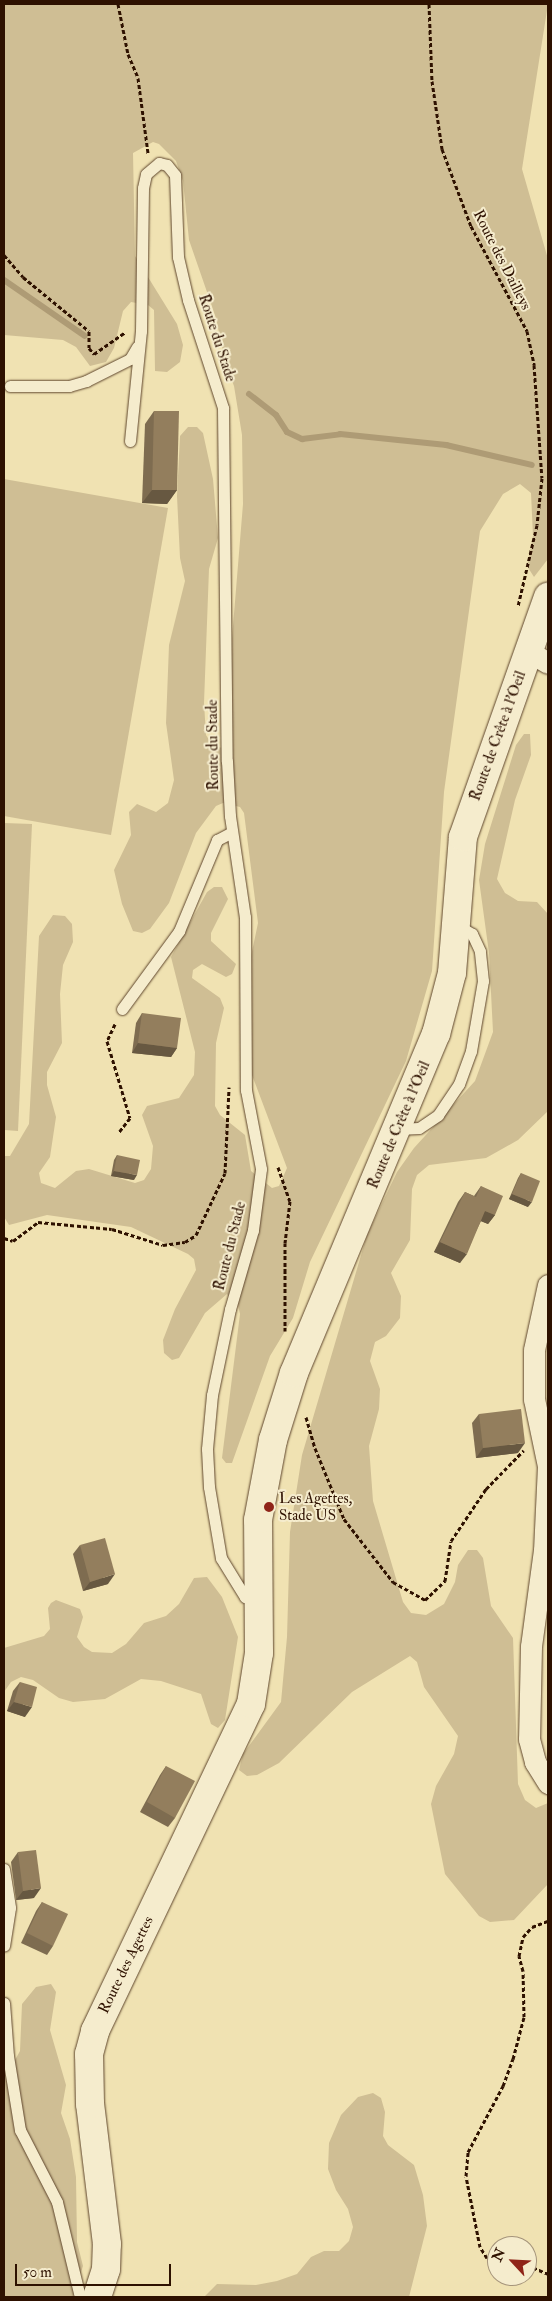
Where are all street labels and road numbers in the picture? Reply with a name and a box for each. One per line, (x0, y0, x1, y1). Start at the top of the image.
street label: Route des Dailleys (469, 207, 535, 313)
street label: Route du Stade (194, 292, 240, 384)
street label: Route de Crête à l'Oeil (466, 669, 530, 803)
street label: Route du Stade (203, 699, 223, 791)
street label: Route de Crête à l'Oeil (364, 1059, 434, 1191)
street label: Route du Stade (210, 1200, 250, 1292)
street label: Route des Agettes (95, 1913, 157, 2017)

